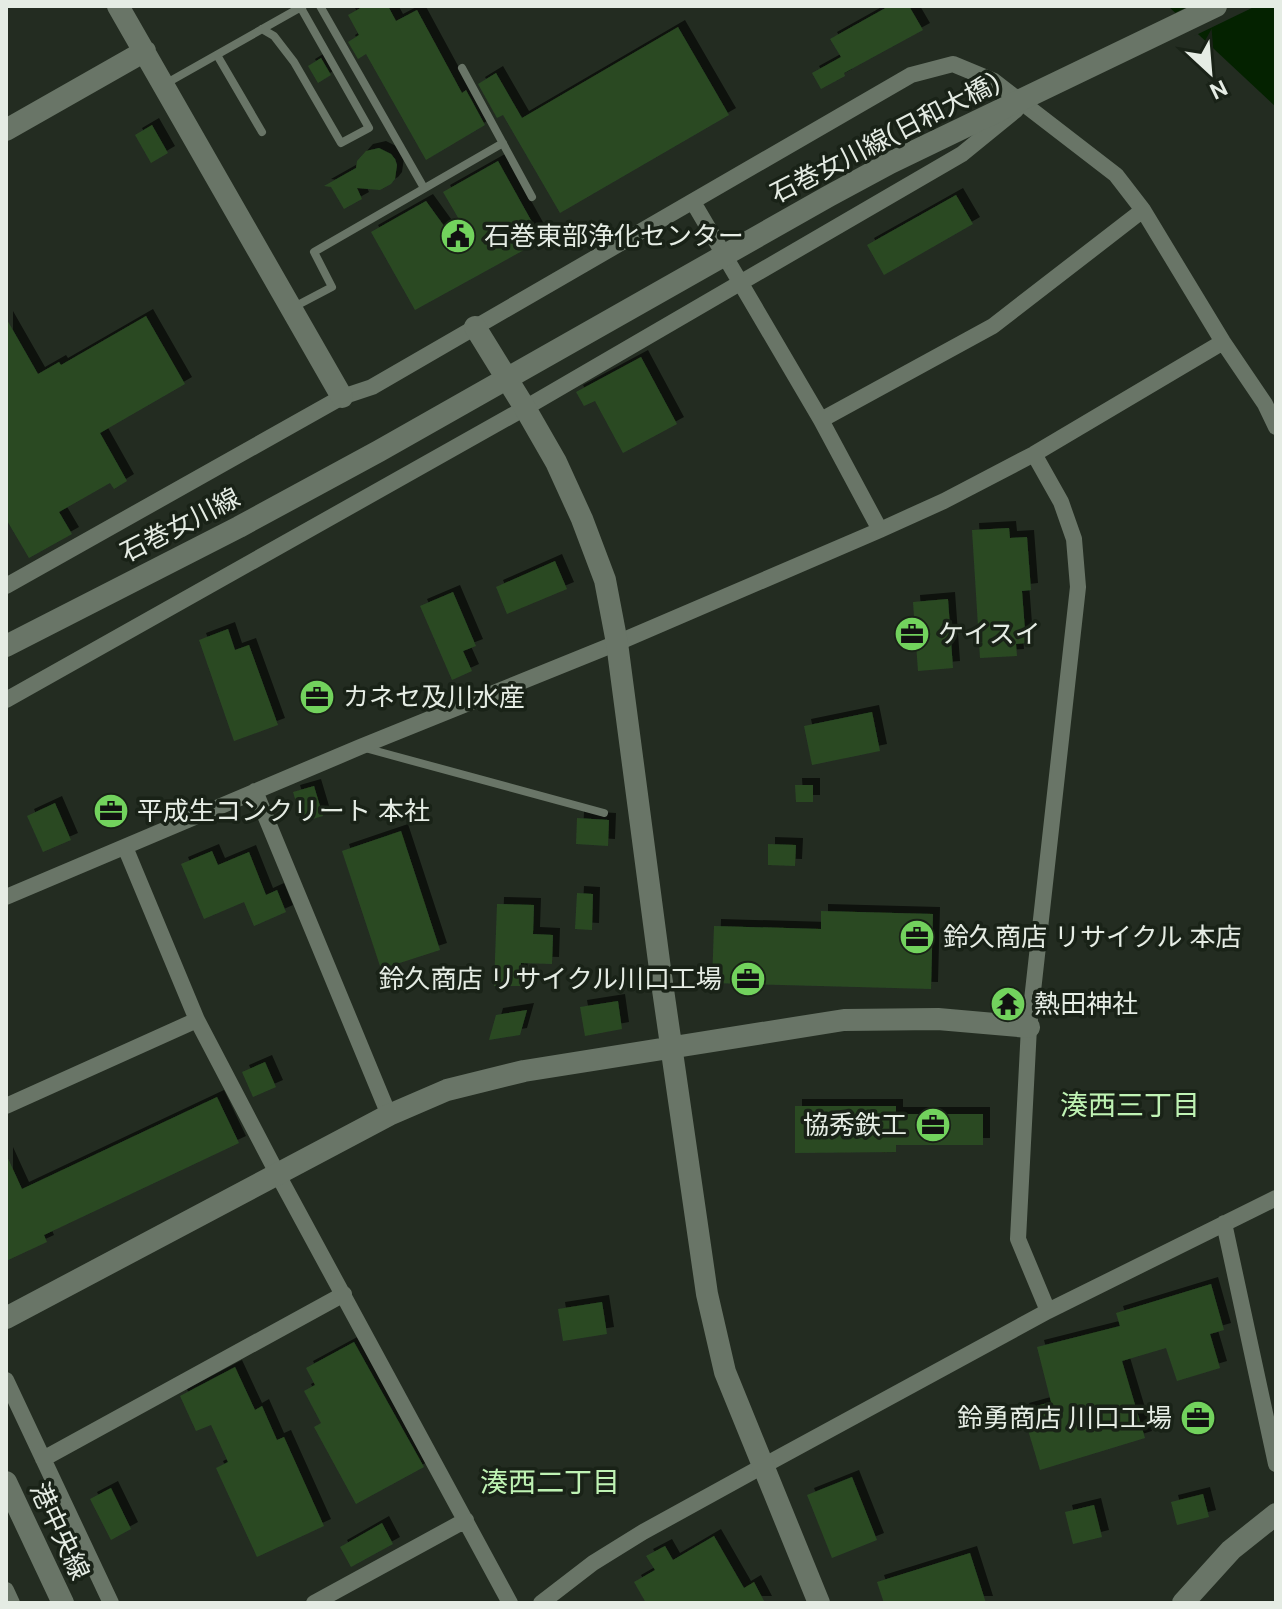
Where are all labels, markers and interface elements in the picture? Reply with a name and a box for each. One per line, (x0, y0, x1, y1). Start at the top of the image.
north arrow (1170, 32, 1250, 112)
street label: 石巻女川線(日和大橋) (764, 65, 1006, 211)
text: N (1205, 73, 1232, 106)
public building icon: 石巻東部浄化センター (439, 217, 477, 255)
place label: 石巻東部浄化センター (484, 219, 744, 253)
street label: 石巻女川線 (114, 480, 246, 570)
office icon: ケイスイ (893, 615, 931, 653)
place label: ケイスイ (938, 617, 1041, 651)
office icon: カネセ及川水産 (298, 678, 336, 716)
place label: カネセ及川水産 (343, 680, 525, 714)
office icon: 平成生コンクリート 本社 (92, 792, 130, 830)
place label: 平成生コンクリート 本社 (137, 794, 430, 828)
office icon: 鈴久商店 リサイクル 本店 (898, 918, 936, 956)
place label: 鈴久商店 リサイクル 本店 (943, 920, 1242, 954)
office icon: 鈴久商店 リサイクル川口工場 (729, 960, 767, 998)
place label: 鈴久商店 リサイクル川口工場 (378, 962, 722, 996)
temple icon: 熱田神社 (989, 985, 1027, 1023)
place label: 熱田神社 (1034, 987, 1138, 1021)
district label: 湊西三丁目 (1060, 1087, 1200, 1124)
office icon: 協秀鉄工 (914, 1106, 952, 1144)
place label: 協秀鉄工 (803, 1108, 907, 1142)
office icon: 鈴勇商店 川口工場 (1179, 1399, 1217, 1437)
place label: 鈴勇商店 川口工場 (957, 1401, 1172, 1435)
district label: 湊西二丁目 (480, 1464, 620, 1501)
street label: 港中央線 (23, 1477, 97, 1585)

